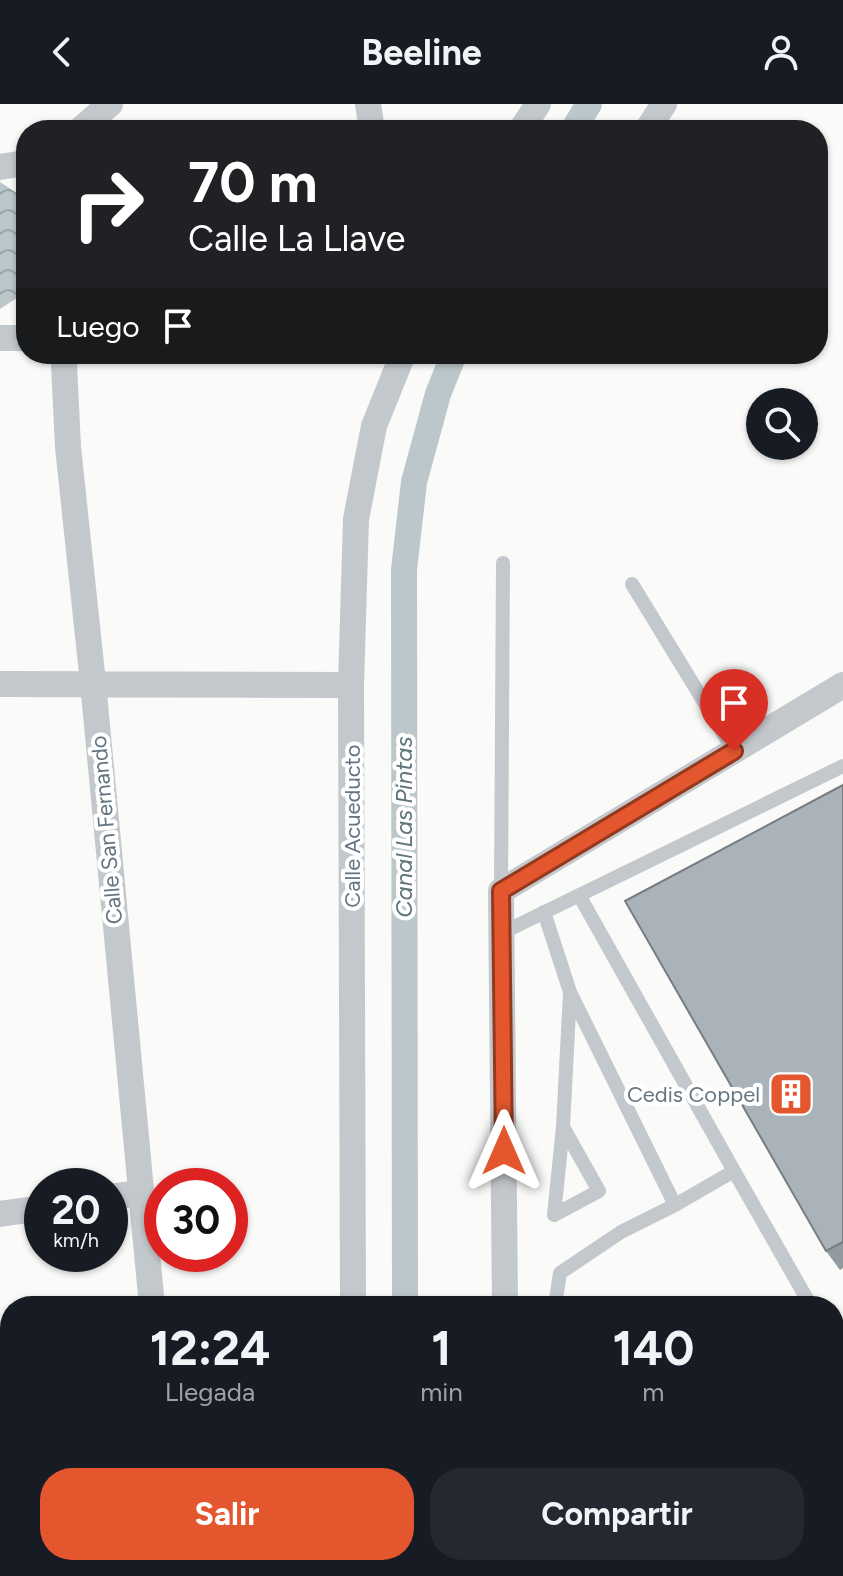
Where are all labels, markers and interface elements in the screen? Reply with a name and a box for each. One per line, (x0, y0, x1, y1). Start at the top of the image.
icon: back (40, 30, 84, 74)
icon: person (759, 30, 803, 74)
text: Beeline (361, 31, 482, 74)
text: 70 m (188, 149, 318, 216)
icon: right (56, 152, 160, 256)
text: Calle La Llave (188, 217, 405, 260)
icon: arrive (156, 304, 200, 348)
text: Luego (56, 308, 140, 345)
map controls (746, 388, 818, 460)
button: search (746, 388, 818, 460)
pin (700, 669, 768, 751)
icon: arrive (712, 681, 756, 725)
street label: Calle San Fernando (85, 734, 128, 925)
water label: Canal Las Pintas (389, 736, 418, 918)
street label: Calle Acueducto (339, 744, 366, 908)
building icon: Cedis Coppel (767, 1070, 815, 1118)
place label: Cedis Coppel (627, 1081, 760, 1108)
position arrow (462, 1109, 546, 1193)
speed limit sign: 30 (144, 1168, 248, 1272)
text: 20 (51, 1186, 101, 1234)
text: km/h (53, 1228, 99, 1252)
text: 12:24 (150, 1319, 270, 1377)
text: 1 (431, 1319, 452, 1377)
text: 140 (613, 1319, 694, 1377)
text: Llegada (165, 1376, 255, 1408)
text: min (420, 1376, 463, 1408)
text: m (642, 1376, 664, 1408)
button: Salir (40, 1468, 414, 1560)
button: Compartir (430, 1468, 804, 1560)

